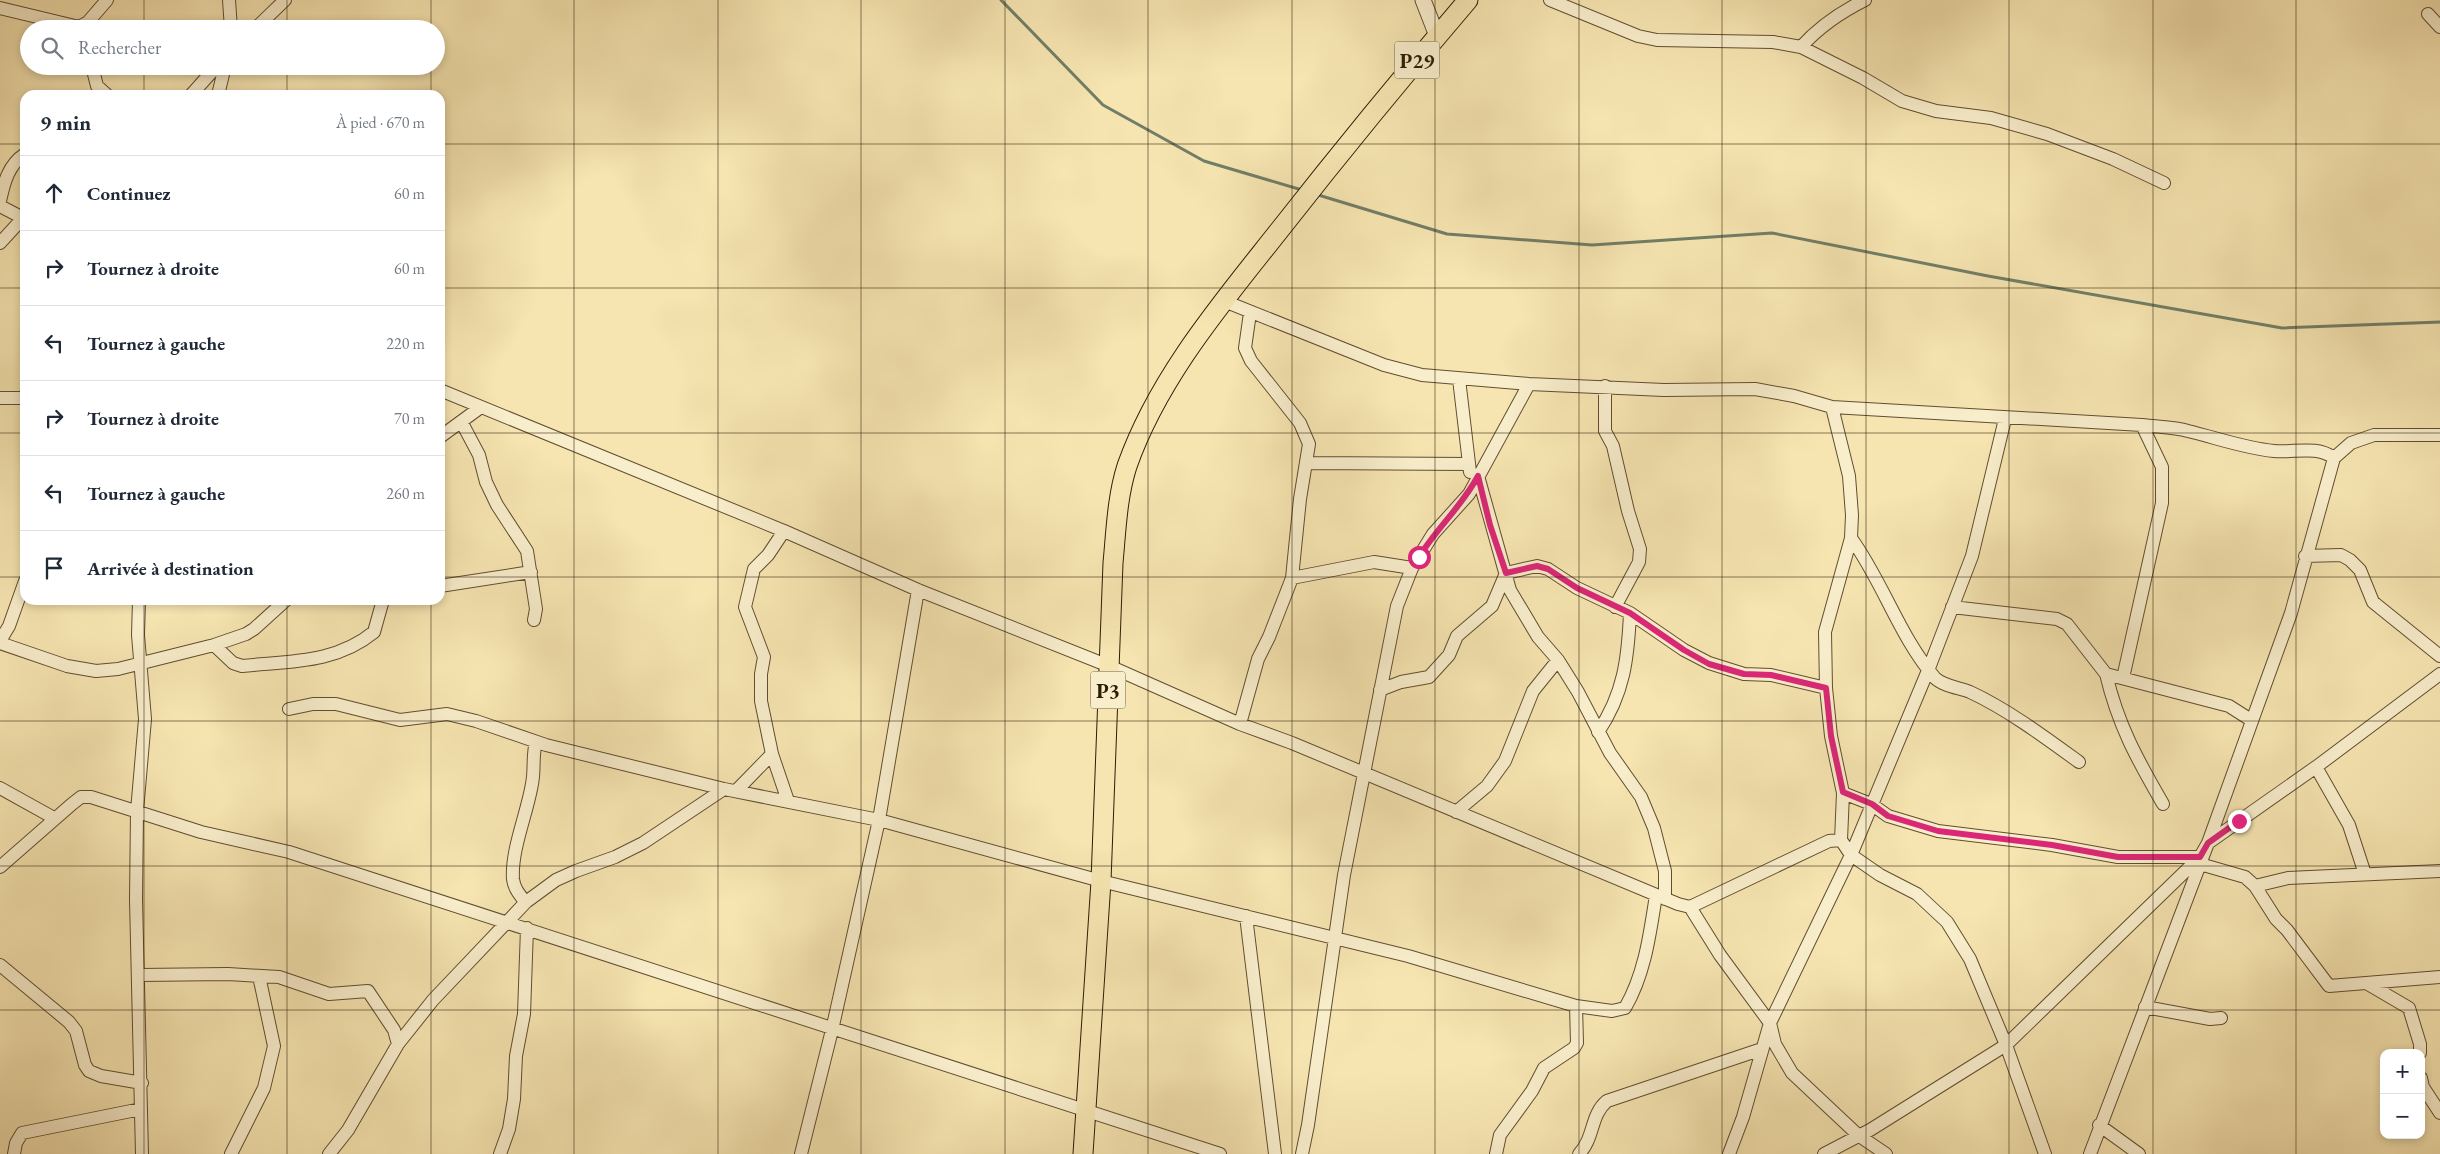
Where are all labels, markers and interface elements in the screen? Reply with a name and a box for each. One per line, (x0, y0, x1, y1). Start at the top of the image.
search box (20, 20, 445, 75)
icon: search (38, 34, 66, 62)
text: Rechercher (78, 35, 161, 60)
road number: P29 (1394, 42, 1440, 78)
text: 9 min (40, 109, 91, 136)
text: À pied · 670 m (336, 112, 425, 133)
icon: ahead (40, 179, 68, 207)
text: Continuez (87, 181, 171, 206)
text: 60 m (394, 183, 425, 204)
icon: right (40, 254, 68, 282)
text: Tournez à droite (87, 256, 219, 281)
text: 60 m (394, 258, 425, 279)
icon: left (40, 329, 68, 357)
text: Tournez à gauche (87, 331, 225, 356)
text: 220 m (386, 333, 425, 354)
icon: right (40, 404, 68, 432)
text: Tournez à droite (87, 406, 219, 431)
text: 70 m (394, 408, 425, 429)
icon: left (40, 479, 68, 507)
text: Tournez à gauche (87, 481, 225, 506)
text: 260 m (386, 483, 425, 504)
route start (1408, 546, 1431, 569)
icon: arrive (40, 554, 68, 582)
text: Arrivée à destination (87, 556, 254, 581)
road number: P3 (1090, 672, 1126, 708)
route end (2228, 810, 2251, 833)
map controls (2380, 1049, 2425, 1139)
button: + (2380, 1049, 2425, 1094)
button: − (2380, 1094, 2425, 1139)

